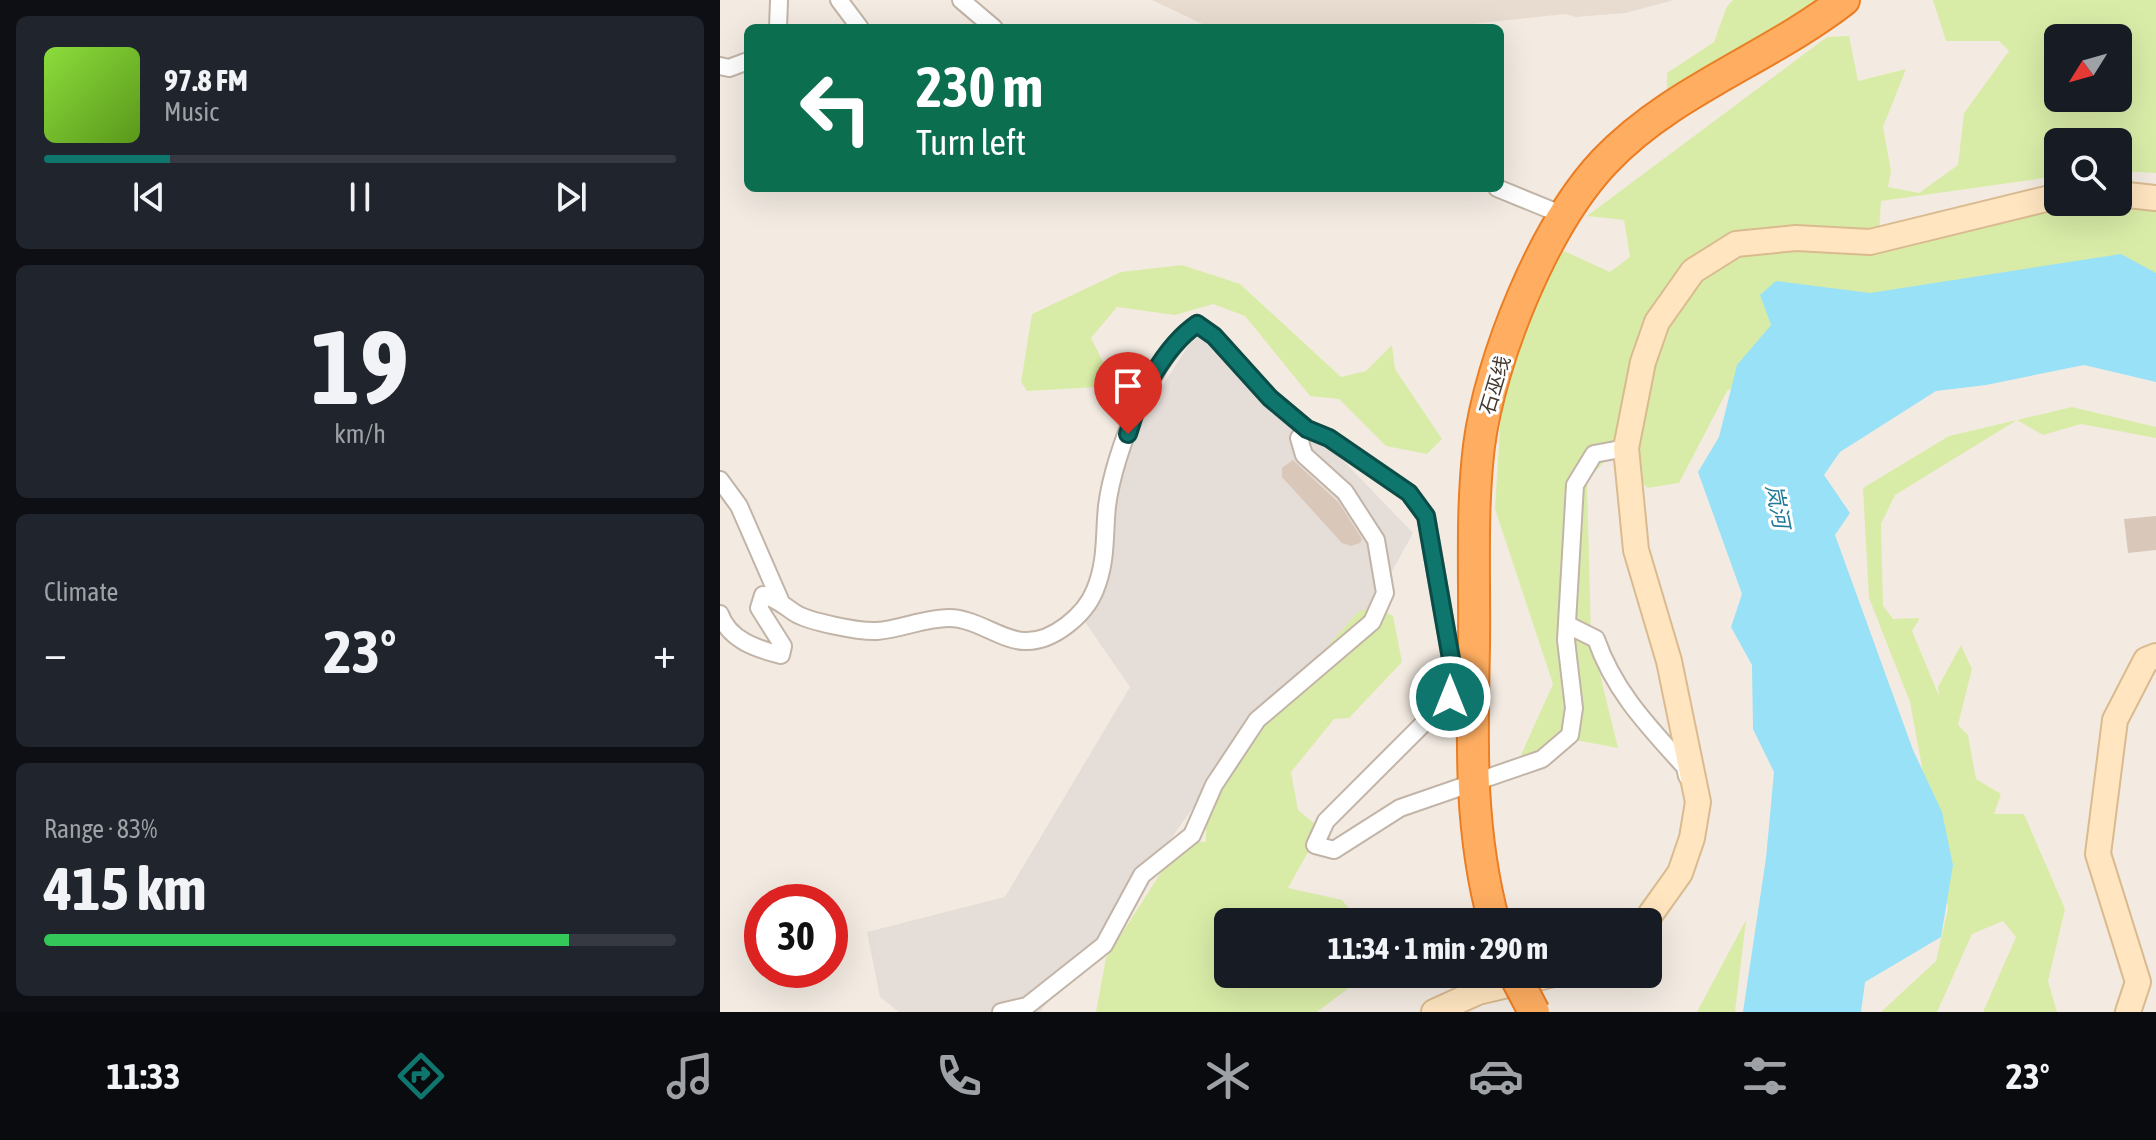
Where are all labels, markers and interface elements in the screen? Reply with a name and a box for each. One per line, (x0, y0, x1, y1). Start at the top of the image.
north arrow (2044, 24, 2132, 112)
map controls (2044, 24, 2132, 216)
text: 230 m (916, 55, 1043, 119)
icon: left (784, 56, 888, 160)
text: 97.8 FM (164, 63, 248, 97)
text: Music (164, 97, 219, 127)
text: Turn left (916, 121, 1026, 163)
button: search (2044, 128, 2132, 216)
icon: previous (127, 175, 171, 219)
icon: pause (338, 175, 382, 219)
icon: next (549, 175, 593, 219)
text: 19 (311, 307, 409, 426)
pin (1094, 352, 1162, 434)
street label: 石巫线 (1475, 353, 1514, 417)
icon: arrive (1106, 364, 1150, 408)
text: km/h (334, 419, 386, 449)
water label: 岚河 (1761, 482, 1796, 534)
text: Climate (44, 577, 118, 607)
text: 23° (324, 617, 396, 686)
text: − (44, 627, 67, 677)
text: + (653, 627, 676, 677)
position arrow (1408, 655, 1492, 739)
text: Range · 83% (44, 814, 157, 844)
text: 415 km (44, 854, 206, 923)
speed limit sign: 30 (744, 884, 848, 988)
text: 11:34 · 1 min · 290 m (1328, 931, 1548, 965)
icon: directions (393, 1048, 449, 1104)
icon: music (662, 1048, 718, 1104)
icon: phone (931, 1048, 987, 1104)
icon: climate (1200, 1048, 1256, 1104)
icon: car (1468, 1048, 1524, 1104)
icon: filters (1737, 1048, 1793, 1104)
text: 11:33 (106, 1055, 180, 1097)
text: 23° (2006, 1055, 2050, 1097)

